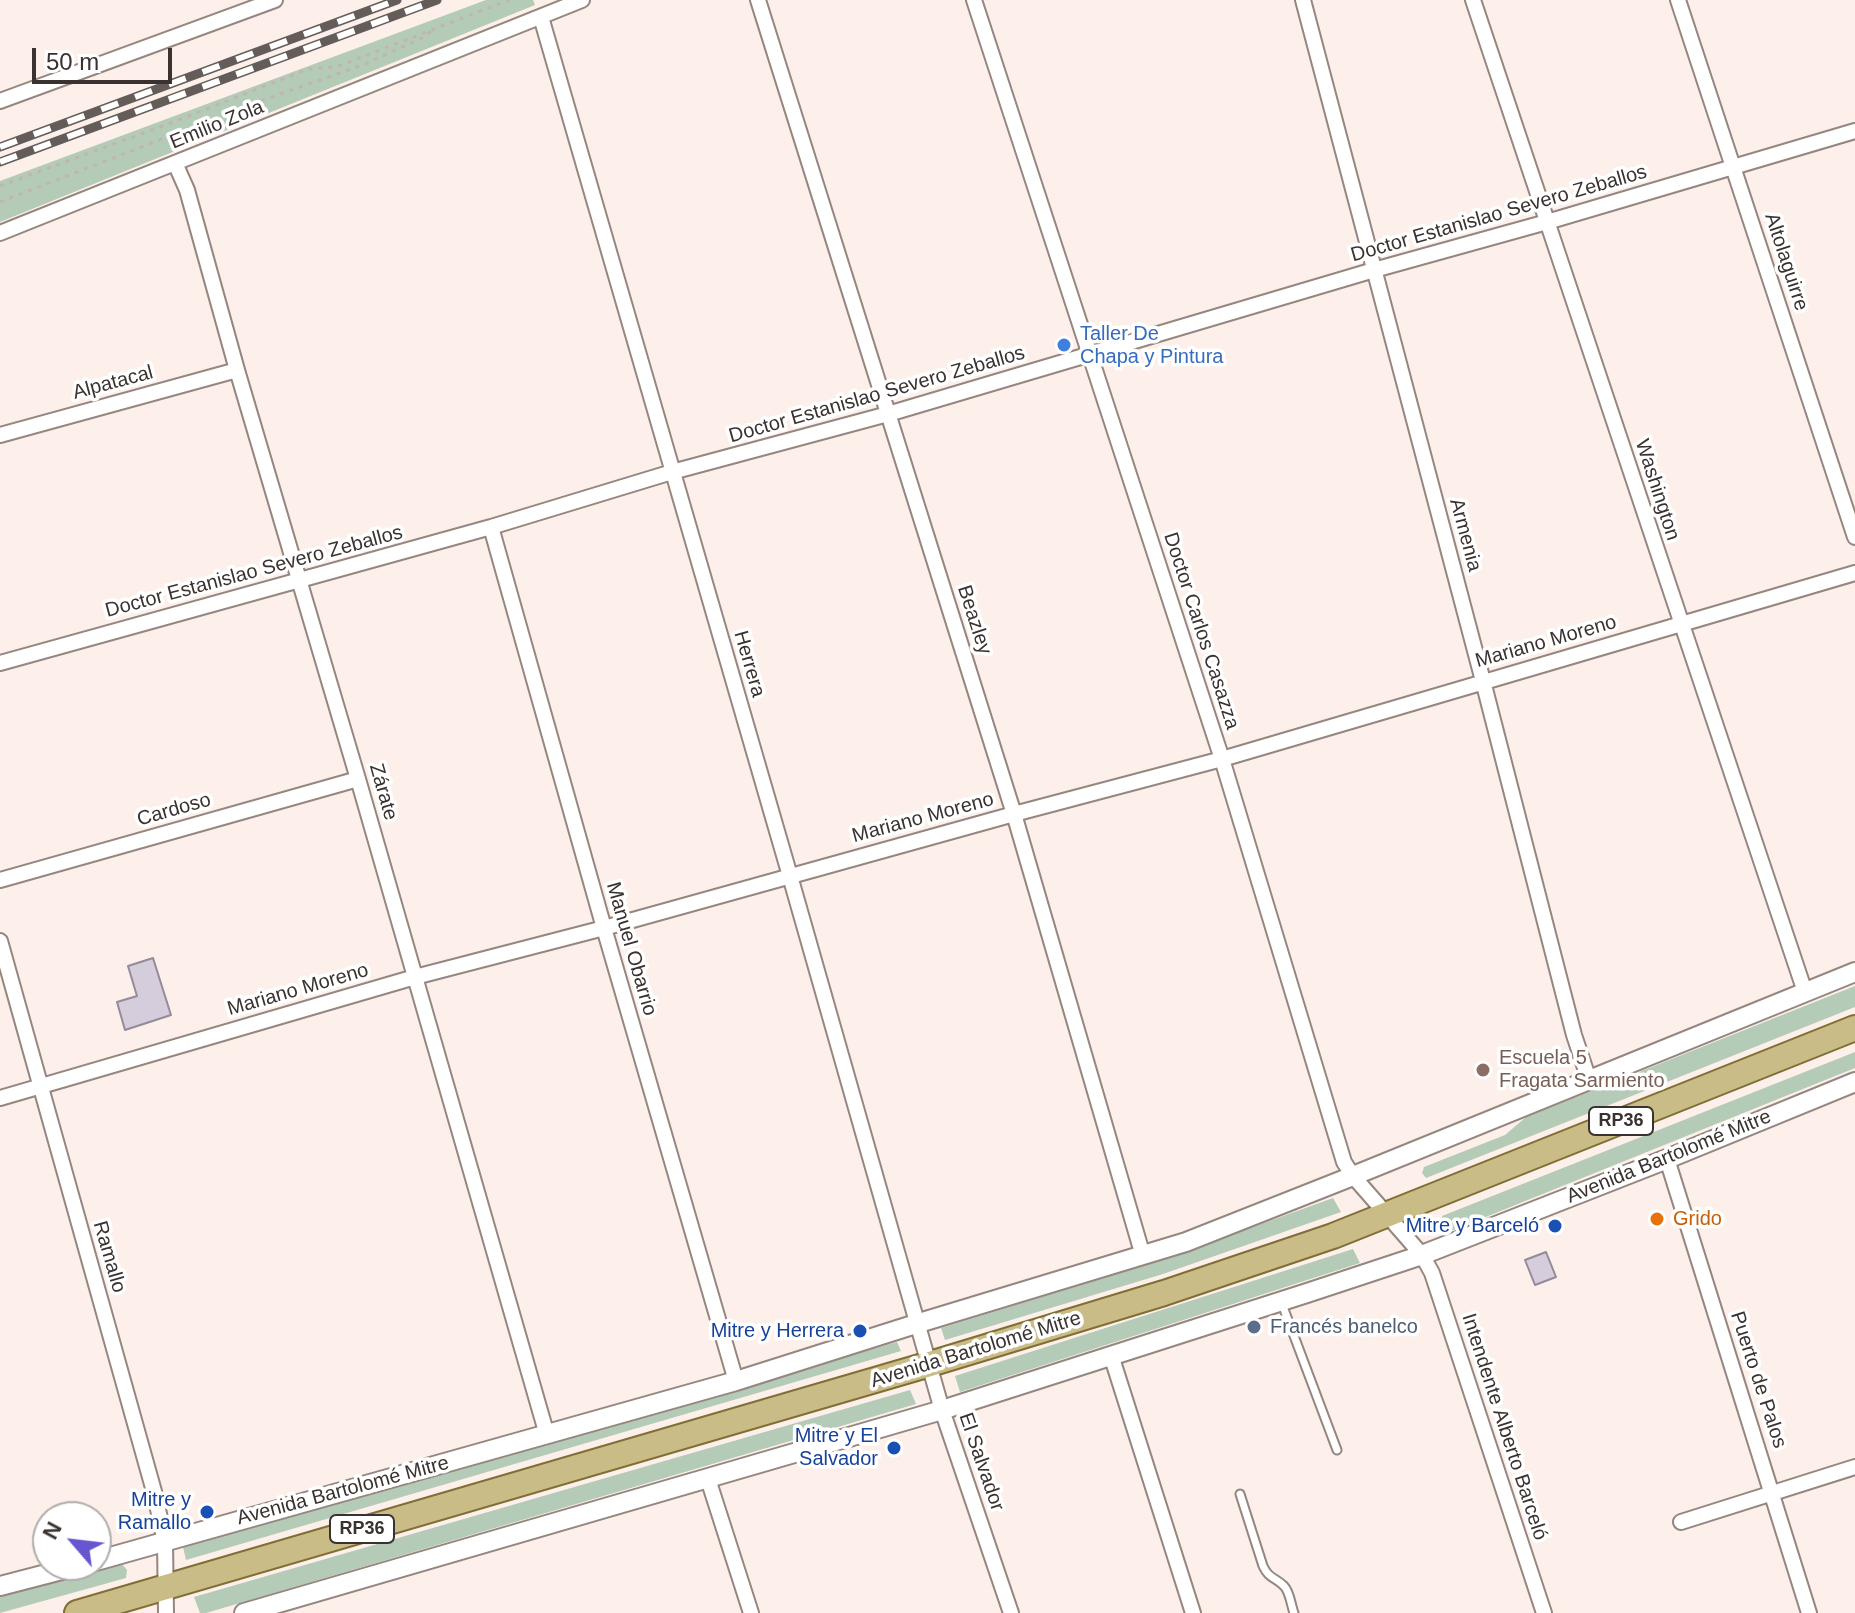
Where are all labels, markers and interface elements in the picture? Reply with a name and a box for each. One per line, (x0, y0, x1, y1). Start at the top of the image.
scale bar (36, 32, 176, 82)
text: 50 m (46, 48, 99, 75)
street label: Emilio Zola (167, 95, 267, 155)
street label: Doctor Estanislao Severo Zeballos (1348, 160, 1650, 268)
street label: Altolaguirre (1759, 210, 1813, 314)
place label: Taller De Chapa y Pintura (1080, 322, 1223, 369)
marker: Taller De Chapa y Pintura (1055, 336, 1073, 354)
street label: Doctor Estanislao Severo Zeballos (726, 341, 1028, 449)
street label: Alpatacal (70, 361, 156, 405)
street label: Washington (1629, 436, 1685, 544)
street label: Armenia (1444, 496, 1486, 574)
street label: Doctor Estanislao Severo Zeballos (103, 521, 405, 623)
street label: Doctor Carlos Casazza (1158, 530, 1244, 732)
street label: Beazley (952, 582, 996, 658)
street label: Mariano Moreno (1473, 610, 1619, 674)
street label: Herrera (728, 628, 770, 700)
street label: Zárate (363, 761, 403, 823)
street label: Cardoso (134, 788, 214, 832)
street label: Mariano Moreno (850, 788, 996, 848)
street label: Manuel Obarrio (600, 879, 662, 1019)
street label: Mariano Moreno (225, 958, 371, 1022)
place label: Escuela 5 Fragata Sarmiento (1499, 1046, 1665, 1093)
marker: Escuela 5 Fragata Sarmiento (1474, 1061, 1492, 1079)
street label: Avenida Bartolomé Mitre (1563, 1105, 1775, 1209)
road number: RP36 (1589, 1107, 1653, 1135)
place label: Grido (1673, 1207, 1722, 1231)
marker: Grido (1648, 1210, 1666, 1228)
place label: Mitre y Barceló (1406, 1214, 1539, 1238)
marker: Mitre y Barceló (1546, 1217, 1564, 1235)
street label: Ramallo (87, 1218, 131, 1296)
street label: Avenida Bartolomé Mitre (868, 1307, 1084, 1393)
street label: Puerto de Palos (1725, 1309, 1791, 1451)
street label: Intendente Alberto Barceló (1456, 1311, 1552, 1543)
place label: Francés banelco (1270, 1315, 1418, 1339)
marker: Francés banelco (1245, 1318, 1263, 1336)
place label: Mitre y Herrera (711, 1319, 844, 1343)
marker: Mitre y Herrera (851, 1322, 869, 1340)
street label: El Salvador (953, 1410, 1009, 1514)
place label: Mitre y El Salvador (795, 1424, 878, 1471)
marker: Mitre y El Salvador (885, 1439, 903, 1457)
street label: Avenida Bartolomé Mitre (234, 1451, 452, 1531)
place label: Mitre y Ramallo (118, 1488, 191, 1535)
north arrow (32, 1501, 112, 1581)
marker: Mitre y Ramallo (198, 1503, 216, 1521)
road number: RP36 (330, 1515, 394, 1543)
text: N (37, 1518, 67, 1543)

